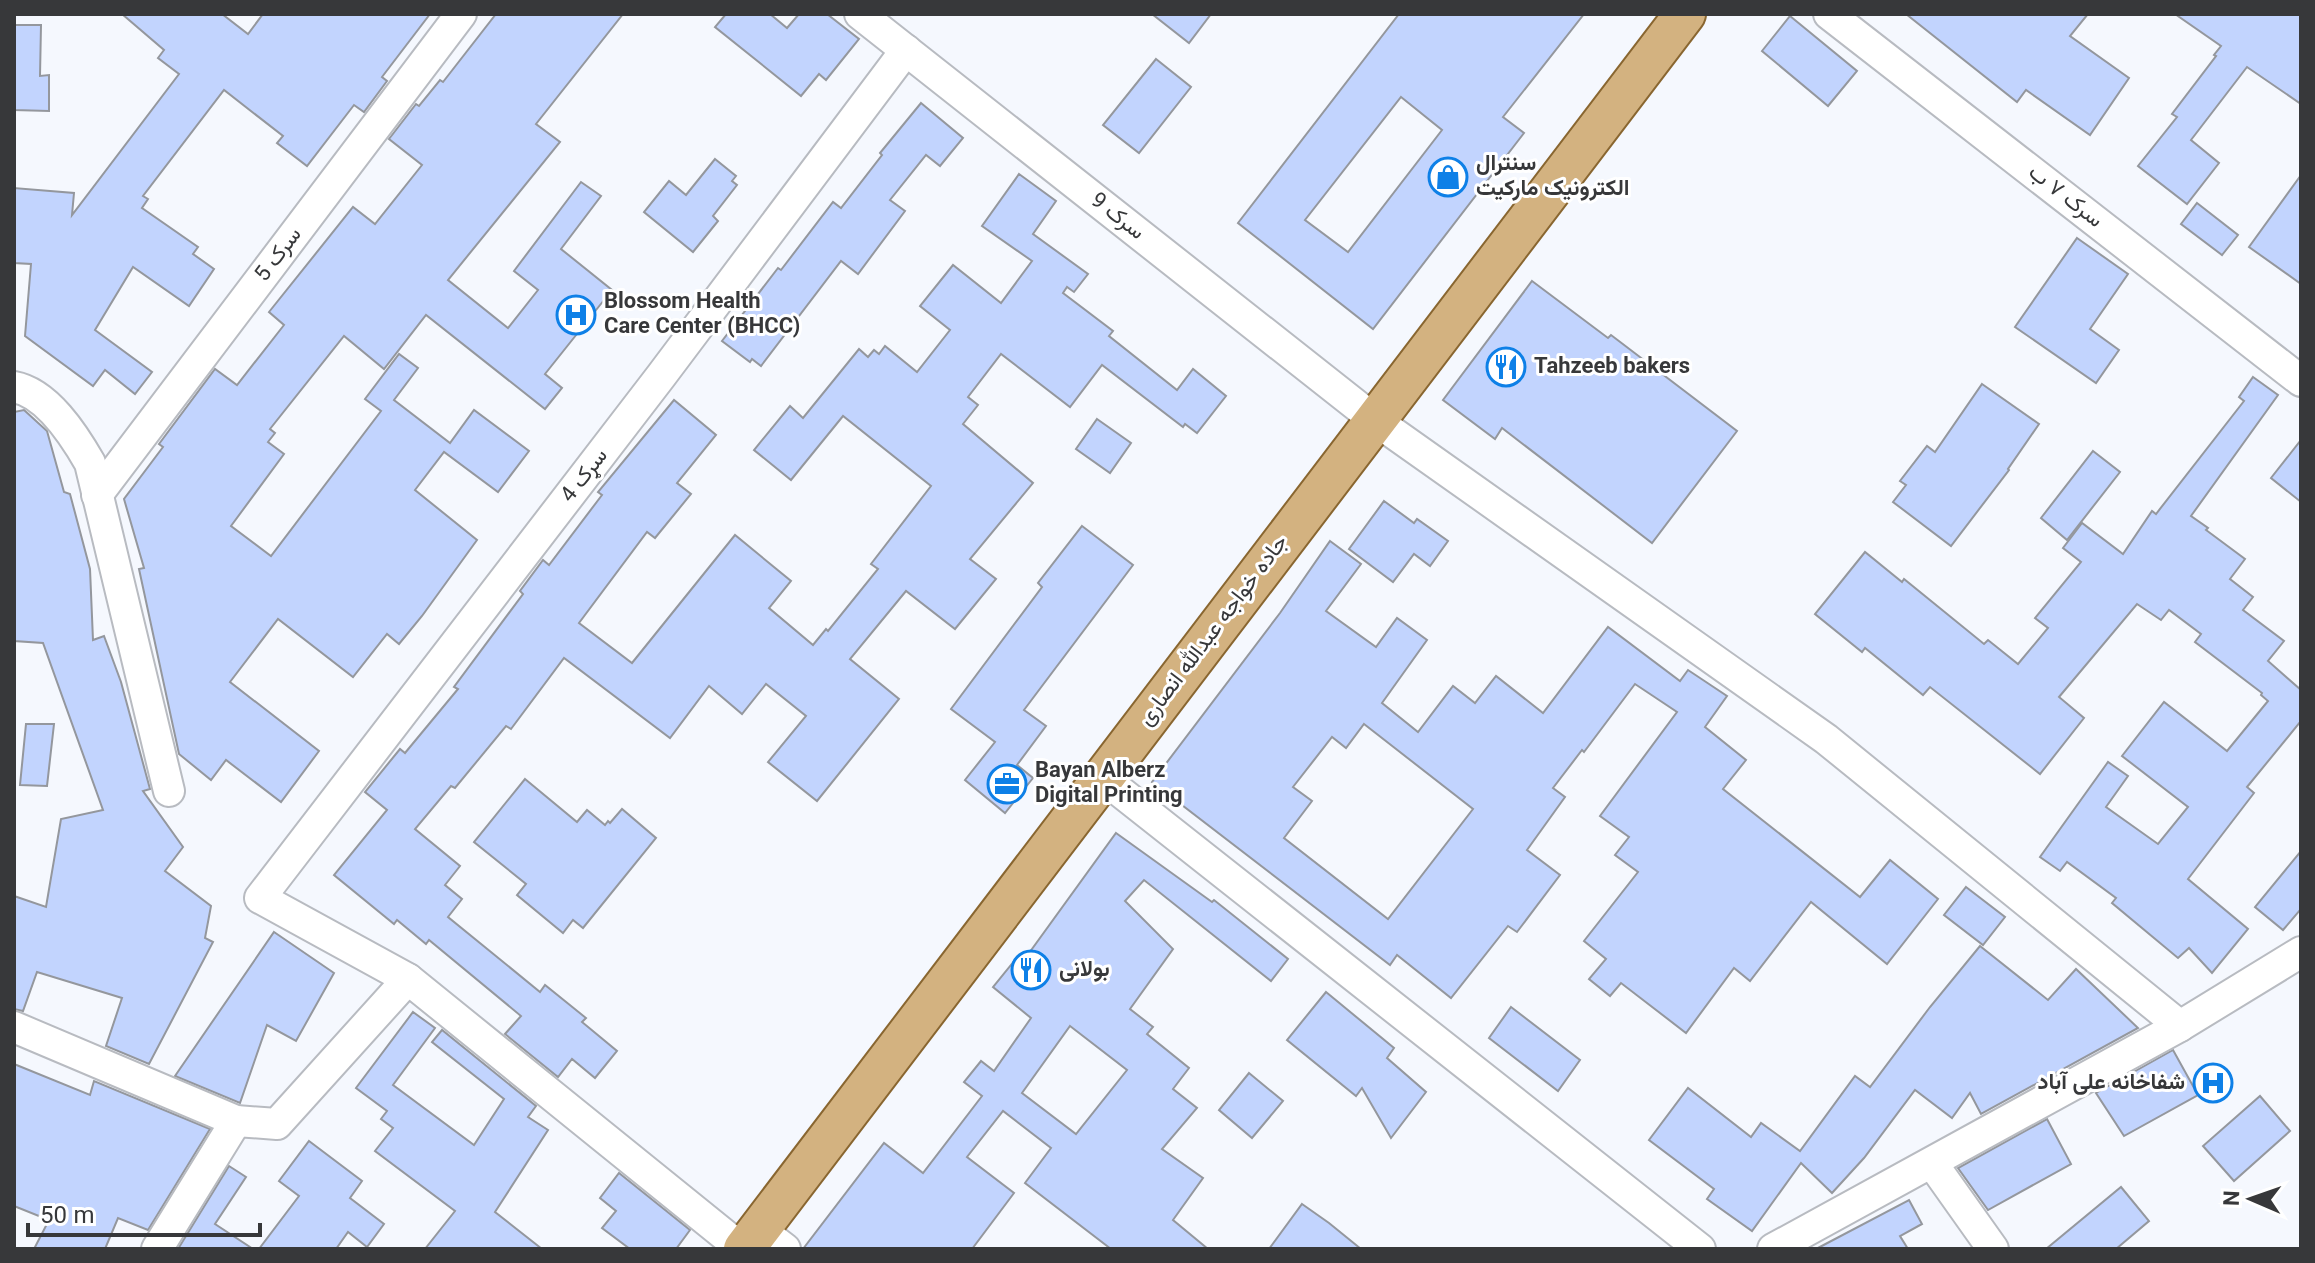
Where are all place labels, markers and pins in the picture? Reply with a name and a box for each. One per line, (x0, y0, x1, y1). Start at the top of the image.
place label: سنترال الکترونیک مارکیت (1476, 147, 1630, 207)
shop icon: سنترال الکترونیک مارکیت (1427, 156, 1469, 198)
place label: Blossom Health Care Center (BHCC) (604, 285, 801, 345)
hospital icon: Blossom Health Care Center (BHCC) (555, 294, 597, 336)
restaurant icon: Tahzeeb bakers (1485, 346, 1527, 388)
place label: Tahzeeb bakers (1534, 350, 1690, 385)
place label: Bayan Alberz Digital Printing (1035, 754, 1183, 814)
office icon: Bayan Alberz Digital Printing (986, 763, 1028, 805)
restaurant icon: بولانی (1010, 949, 1052, 991)
place label: بولانی (1059, 953, 1110, 988)
hospital icon: شفاخانه علی آباد (2192, 1062, 2234, 1104)
place label: شفاخانه علی آباد (2038, 1066, 2185, 1101)

